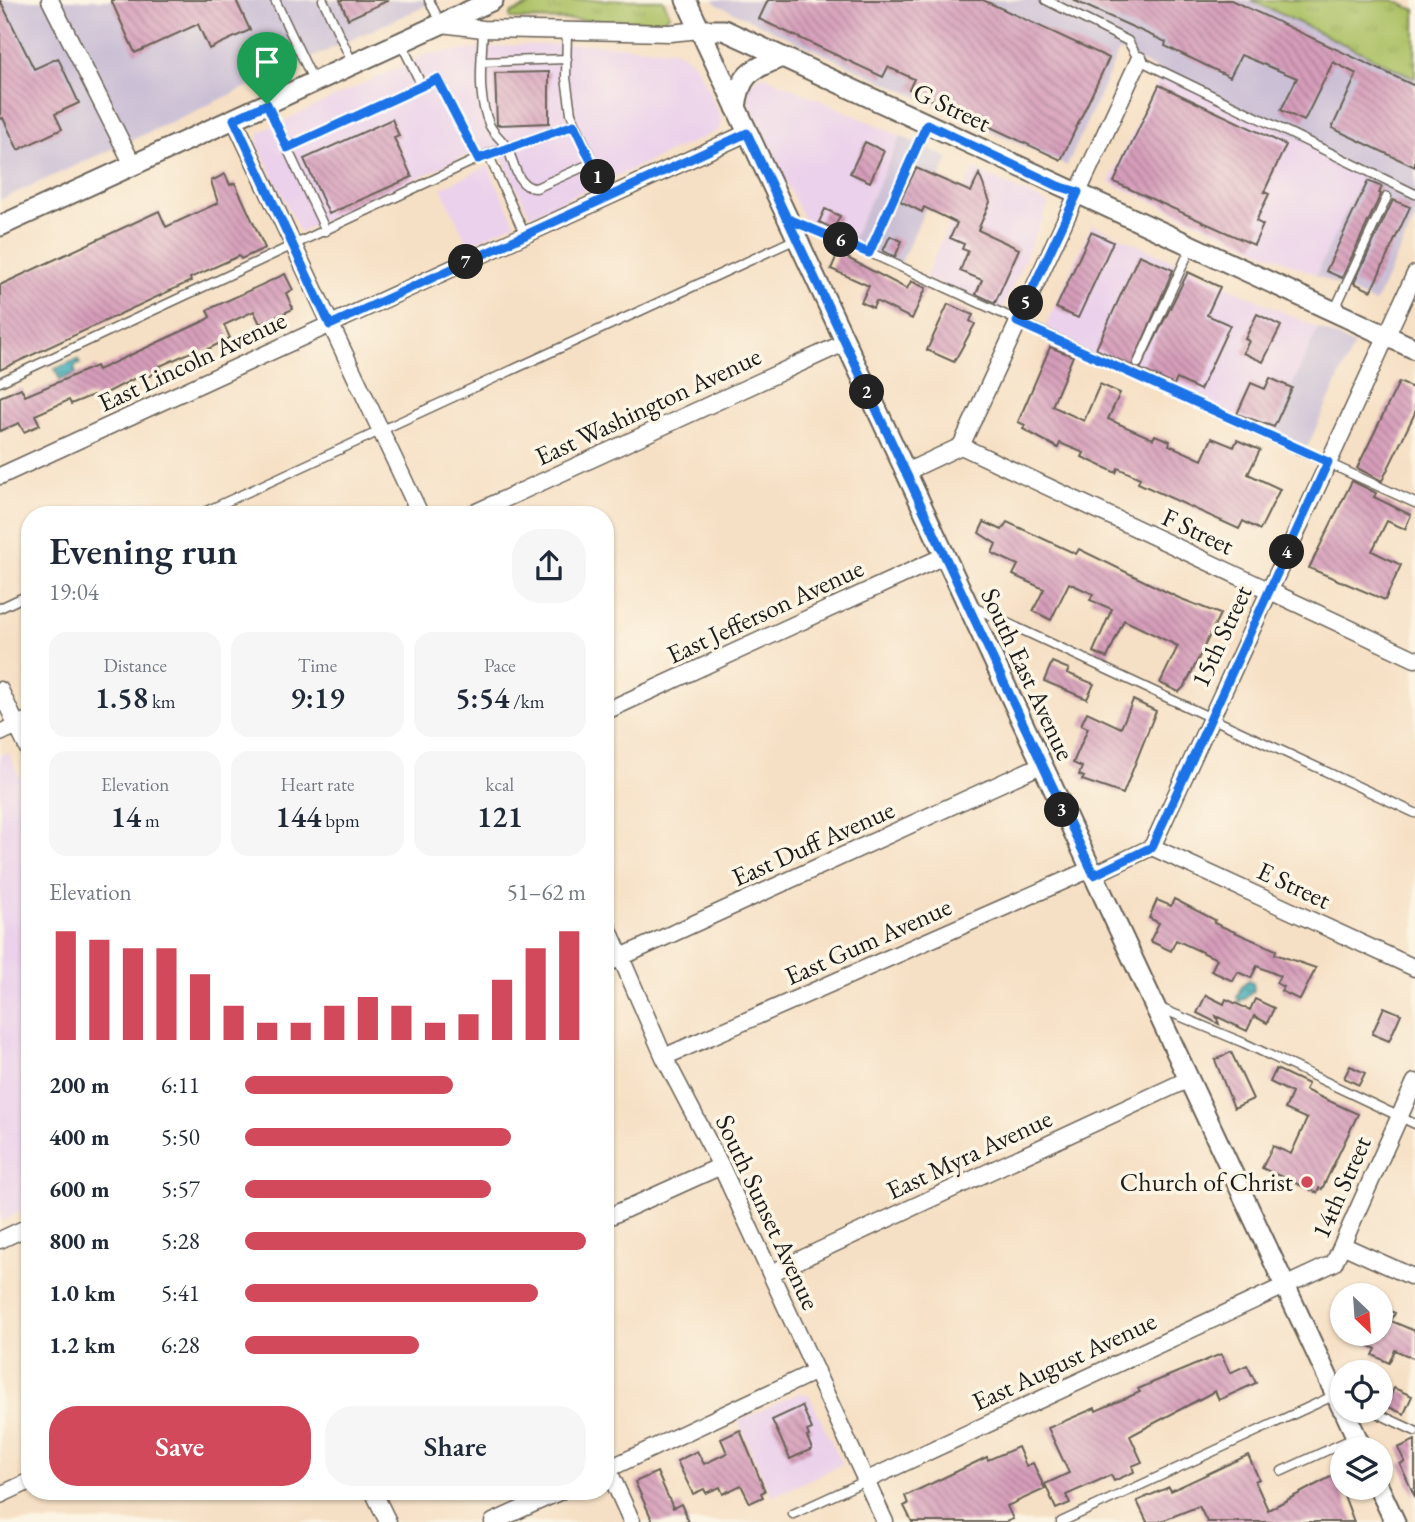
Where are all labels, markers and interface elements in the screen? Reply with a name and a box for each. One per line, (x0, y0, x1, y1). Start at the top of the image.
pin (237, 32, 297, 104)
icon: arrive (248, 43, 286, 81)
street label: G Street (908, 74, 996, 140)
pin: 1 (580, 160, 616, 194)
text: 1 (592, 164, 603, 189)
pin: 6 (824, 222, 858, 258)
text: 6 (835, 227, 846, 252)
pin: 7 (448, 244, 484, 280)
text: 7 (460, 249, 471, 274)
pin: 5 (1009, 286, 1044, 320)
text: 5 (1020, 290, 1031, 315)
street label: East Lincoln Avenue (92, 303, 292, 419)
street label: East Washington Avenue (530, 339, 766, 473)
pin: 2 (850, 374, 884, 410)
text: 2 (861, 379, 872, 404)
street label: F Street (1157, 500, 1239, 562)
text: Evening run (49, 526, 238, 575)
button: share (512, 529, 586, 603)
pin: 4 (1270, 534, 1304, 570)
text: 4 (1281, 539, 1292, 564)
street label: East Jefferson Avenue (661, 551, 869, 671)
text: 19:04 (49, 577, 99, 607)
street label: 15th Street (1183, 579, 1259, 693)
street label: South East Avenue (973, 582, 1083, 766)
text: Distance (103, 653, 167, 678)
text: Time (298, 653, 337, 678)
text: Pace (484, 653, 516, 678)
text: 1.58 (95, 678, 148, 717)
text: 9:19 (290, 678, 345, 717)
text: 5:54 (455, 678, 509, 717)
text: km (148, 689, 176, 714)
text: /km (509, 689, 545, 714)
text: Elevation (101, 772, 169, 797)
text: Heart rate (281, 772, 354, 797)
text: kcal (486, 772, 514, 797)
street label: East Duff Avenue (726, 792, 900, 894)
pin: 3 (1044, 792, 1080, 828)
text: 14 (110, 797, 141, 836)
text: 144 (275, 797, 321, 836)
text: 121 (477, 797, 523, 836)
text: 3 (1056, 797, 1067, 822)
text: m (141, 808, 160, 833)
text: bpm (321, 808, 360, 833)
street label: E Street (1252, 853, 1336, 917)
text: Elevation (49, 877, 132, 907)
text: 51–62 m (507, 877, 586, 907)
street label: East Gum Avenue (779, 889, 957, 993)
text: 200 m (49, 1070, 110, 1100)
text: 6:11 (161, 1070, 200, 1100)
street label: East Myra Avenue (881, 1101, 1057, 1207)
street label: South Sunset Avenue (708, 1109, 828, 1315)
text: 400 m (49, 1122, 110, 1152)
text: 5:50 (161, 1122, 200, 1152)
street label: 14th Street (1303, 1130, 1379, 1244)
place label: Church of Christ (1120, 1165, 1293, 1199)
text: 600 m (49, 1174, 110, 1204)
text: 5:57 (161, 1174, 200, 1204)
marker: Church of Christ (1299, 1174, 1315, 1190)
text: 800 m (49, 1226, 110, 1256)
text: 5:28 (161, 1226, 200, 1256)
text: 1.0 km (49, 1278, 116, 1308)
text: 5:41 (161, 1278, 200, 1308)
north arrow (1330, 1283, 1393, 1346)
map controls (1330, 1283, 1393, 1500)
street label: East August Avenue (967, 1303, 1161, 1419)
text: 1.2 km (49, 1330, 116, 1360)
text: 6:28 (161, 1330, 200, 1360)
button: locate (1330, 1360, 1393, 1423)
button: Save (49, 1406, 311, 1486)
button: Share (325, 1406, 586, 1486)
button: layers (1330, 1437, 1393, 1500)

